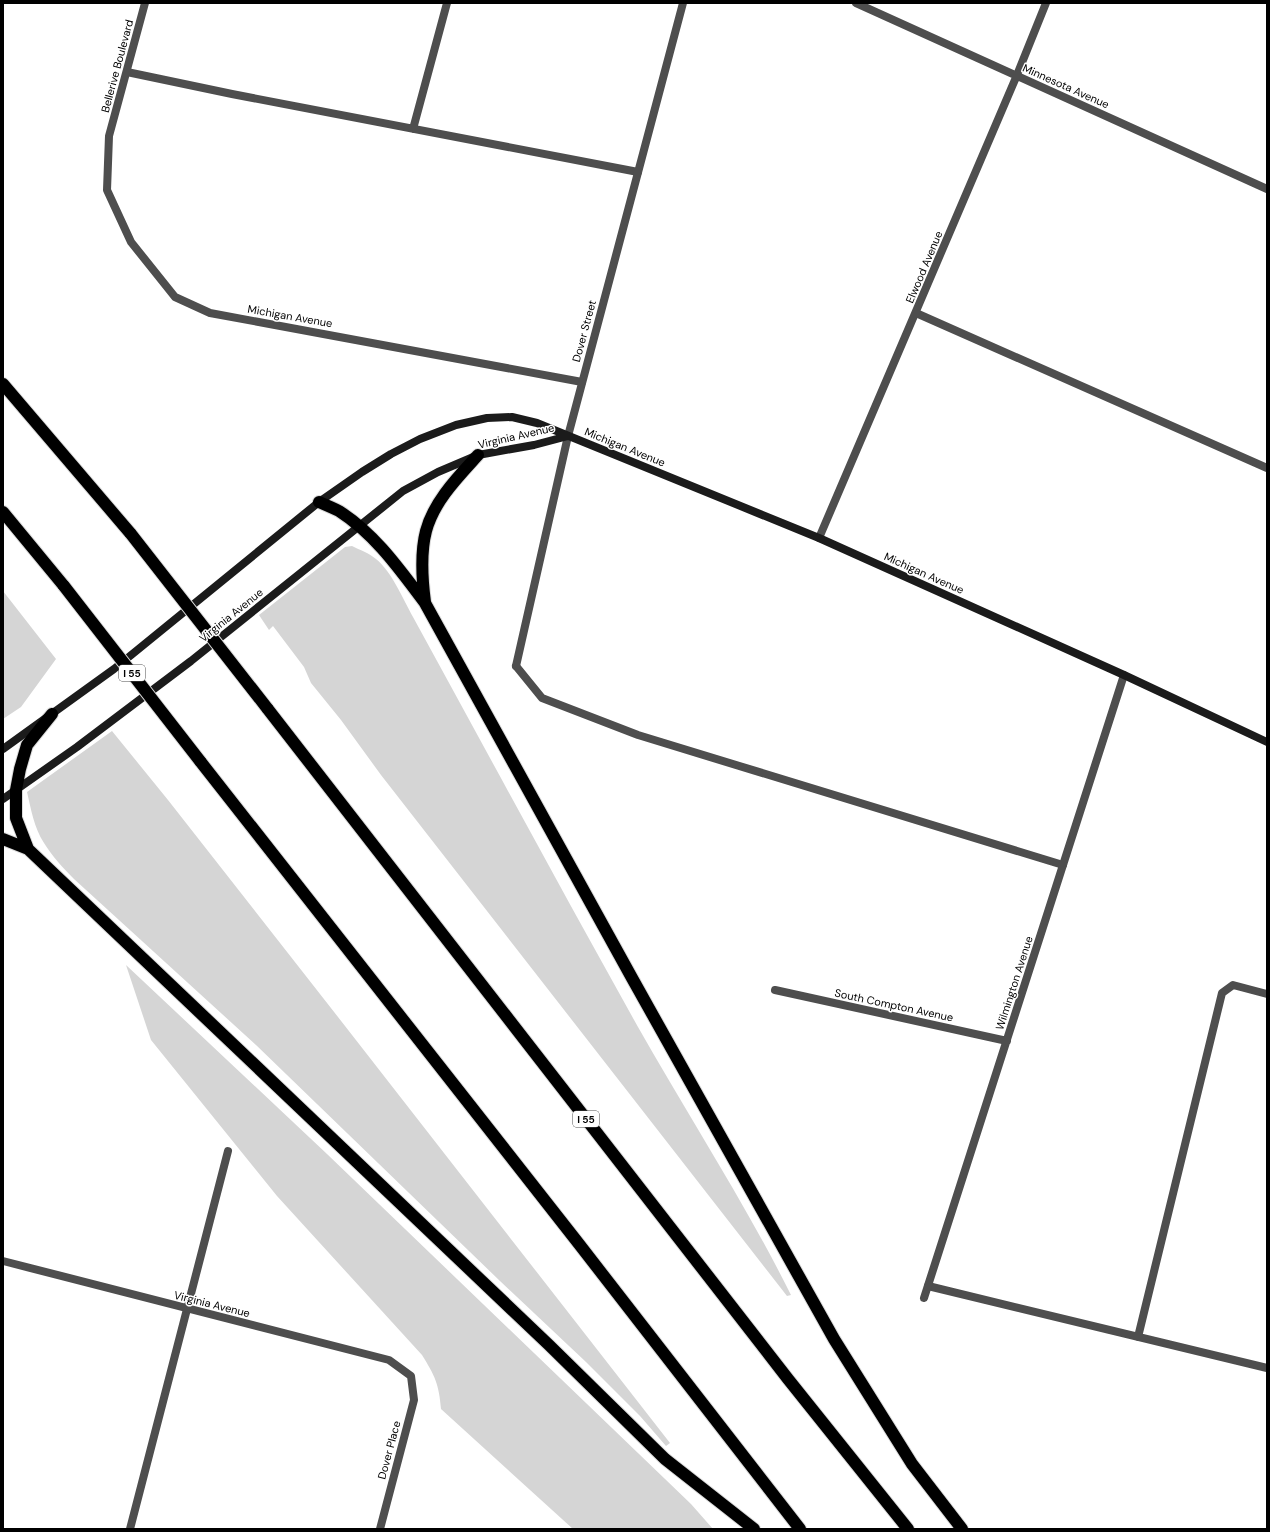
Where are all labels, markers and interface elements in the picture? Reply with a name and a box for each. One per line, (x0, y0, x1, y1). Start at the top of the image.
street label: Bellerive Boulevard (98, 18, 136, 114)
street label: Minnesota Avenue (1021, 61, 1111, 111)
street label: Elwood Avenue (902, 229, 946, 305)
street label: Dover Street (569, 298, 599, 364)
street label: Michigan Avenue (246, 302, 334, 330)
street label: Virginia Avenue (476, 420, 556, 452)
street label: Michigan Avenue (583, 424, 667, 470)
street label: Michigan Avenue (882, 549, 966, 597)
street label: Virginia Avenue (196, 585, 266, 645)
road number: I 55 (119, 665, 145, 681)
street label: Wilmington Avenue (992, 934, 1036, 1032)
street label: South Compton Avenue (833, 986, 955, 1024)
road number: I 55 (573, 1111, 599, 1127)
street label: Virginia Avenue (172, 1288, 252, 1320)
street label: Dover Place (374, 1419, 404, 1481)

